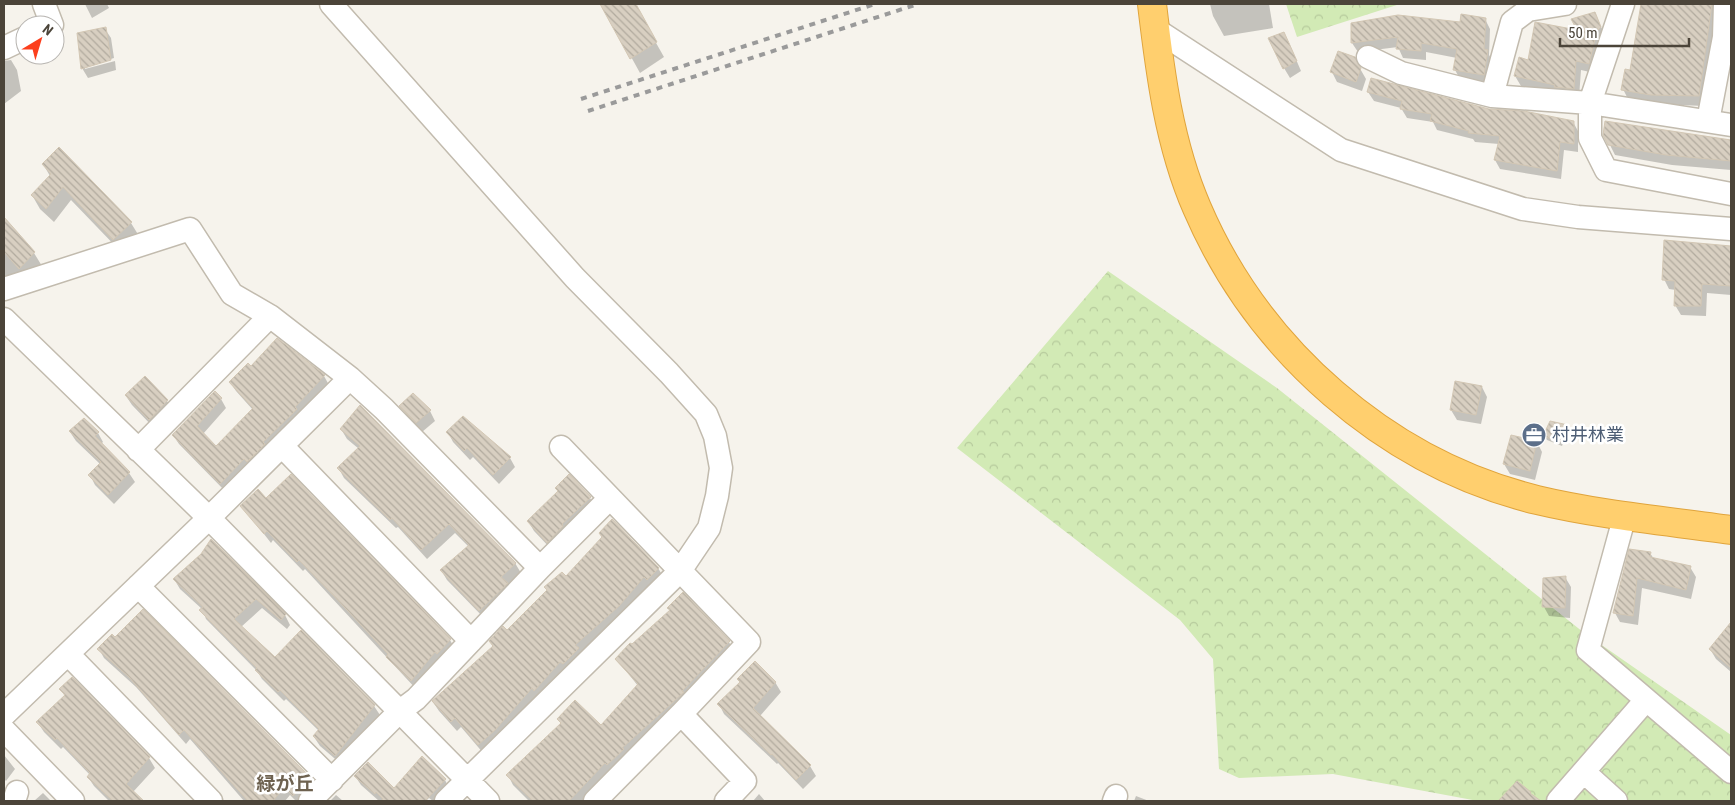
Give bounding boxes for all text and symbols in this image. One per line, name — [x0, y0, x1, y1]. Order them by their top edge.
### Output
north arrow — [15, 15, 65, 65]
scale bar — [1560, 15, 1689, 47]
text: N — [40, 21, 56, 39]
text: 50 m — [1568, 24, 1598, 42]
office icon: 村井林業 — [1521, 422, 1547, 448]
place label: 村井林業 — [1552, 424, 1624, 445]
district label: 緑が丘 — [256, 772, 314, 795]

